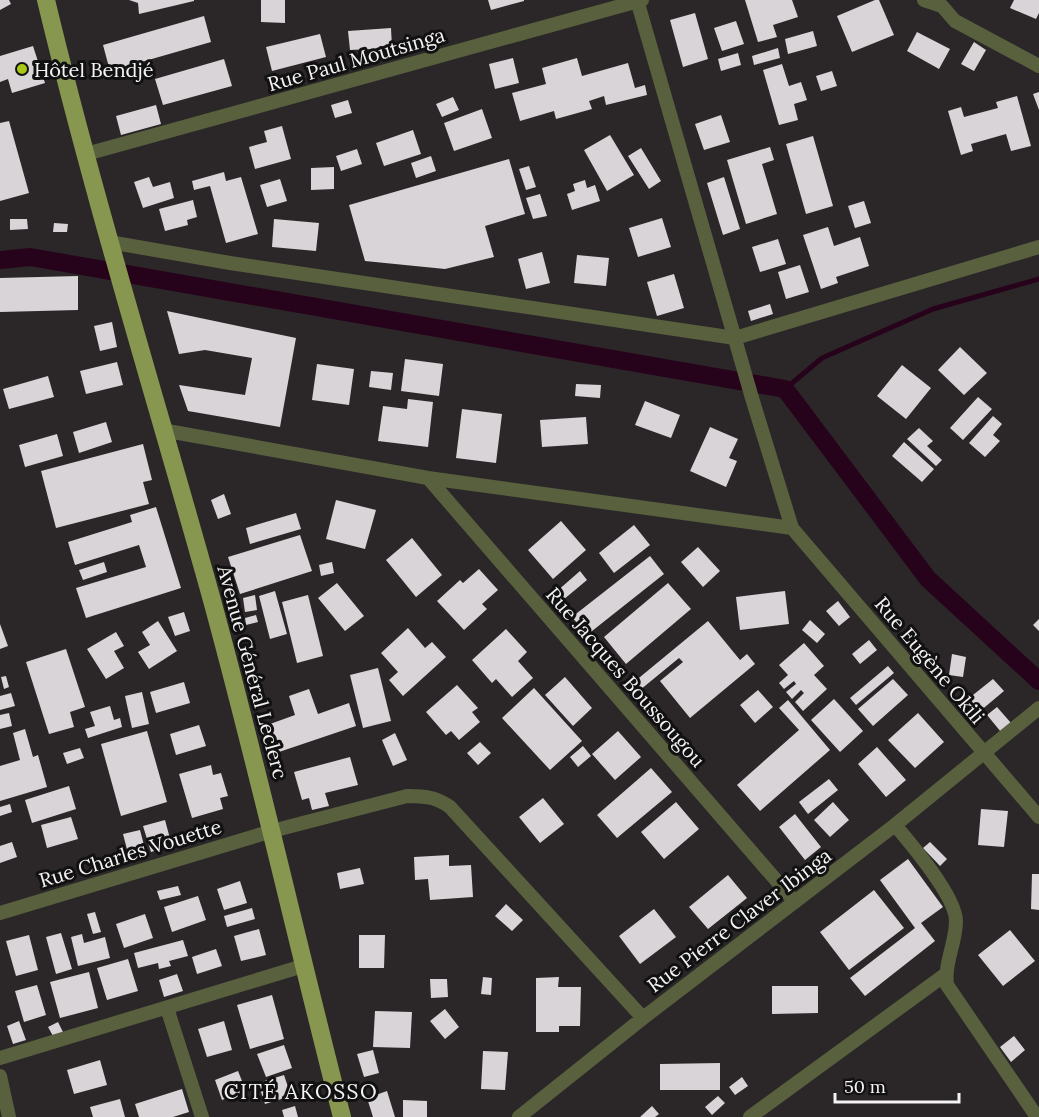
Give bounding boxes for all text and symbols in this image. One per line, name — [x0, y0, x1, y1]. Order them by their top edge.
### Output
street label: Rue Paul Moutsinga — [264, 22, 448, 96]
place label: Hôtel Bendjé — [34, 57, 154, 82]
marker: Hôtel Bendjé — [15, 62, 29, 76]
street label: Avenue Général Leclerc — [212, 561, 294, 782]
street label: Rue Jacques Boussougou — [541, 582, 711, 772]
street label: Rue Eugène Okili — [870, 591, 990, 729]
street label: Rue Charles Vouette — [36, 813, 224, 893]
street label: Rue Pierre Claver Ibinga — [642, 843, 836, 997]
scale bar — [835, 1066, 960, 1104]
text: 50 m — [844, 1075, 886, 1098]
district label: CITÉ AKOSSO — [224, 1078, 378, 1105]

